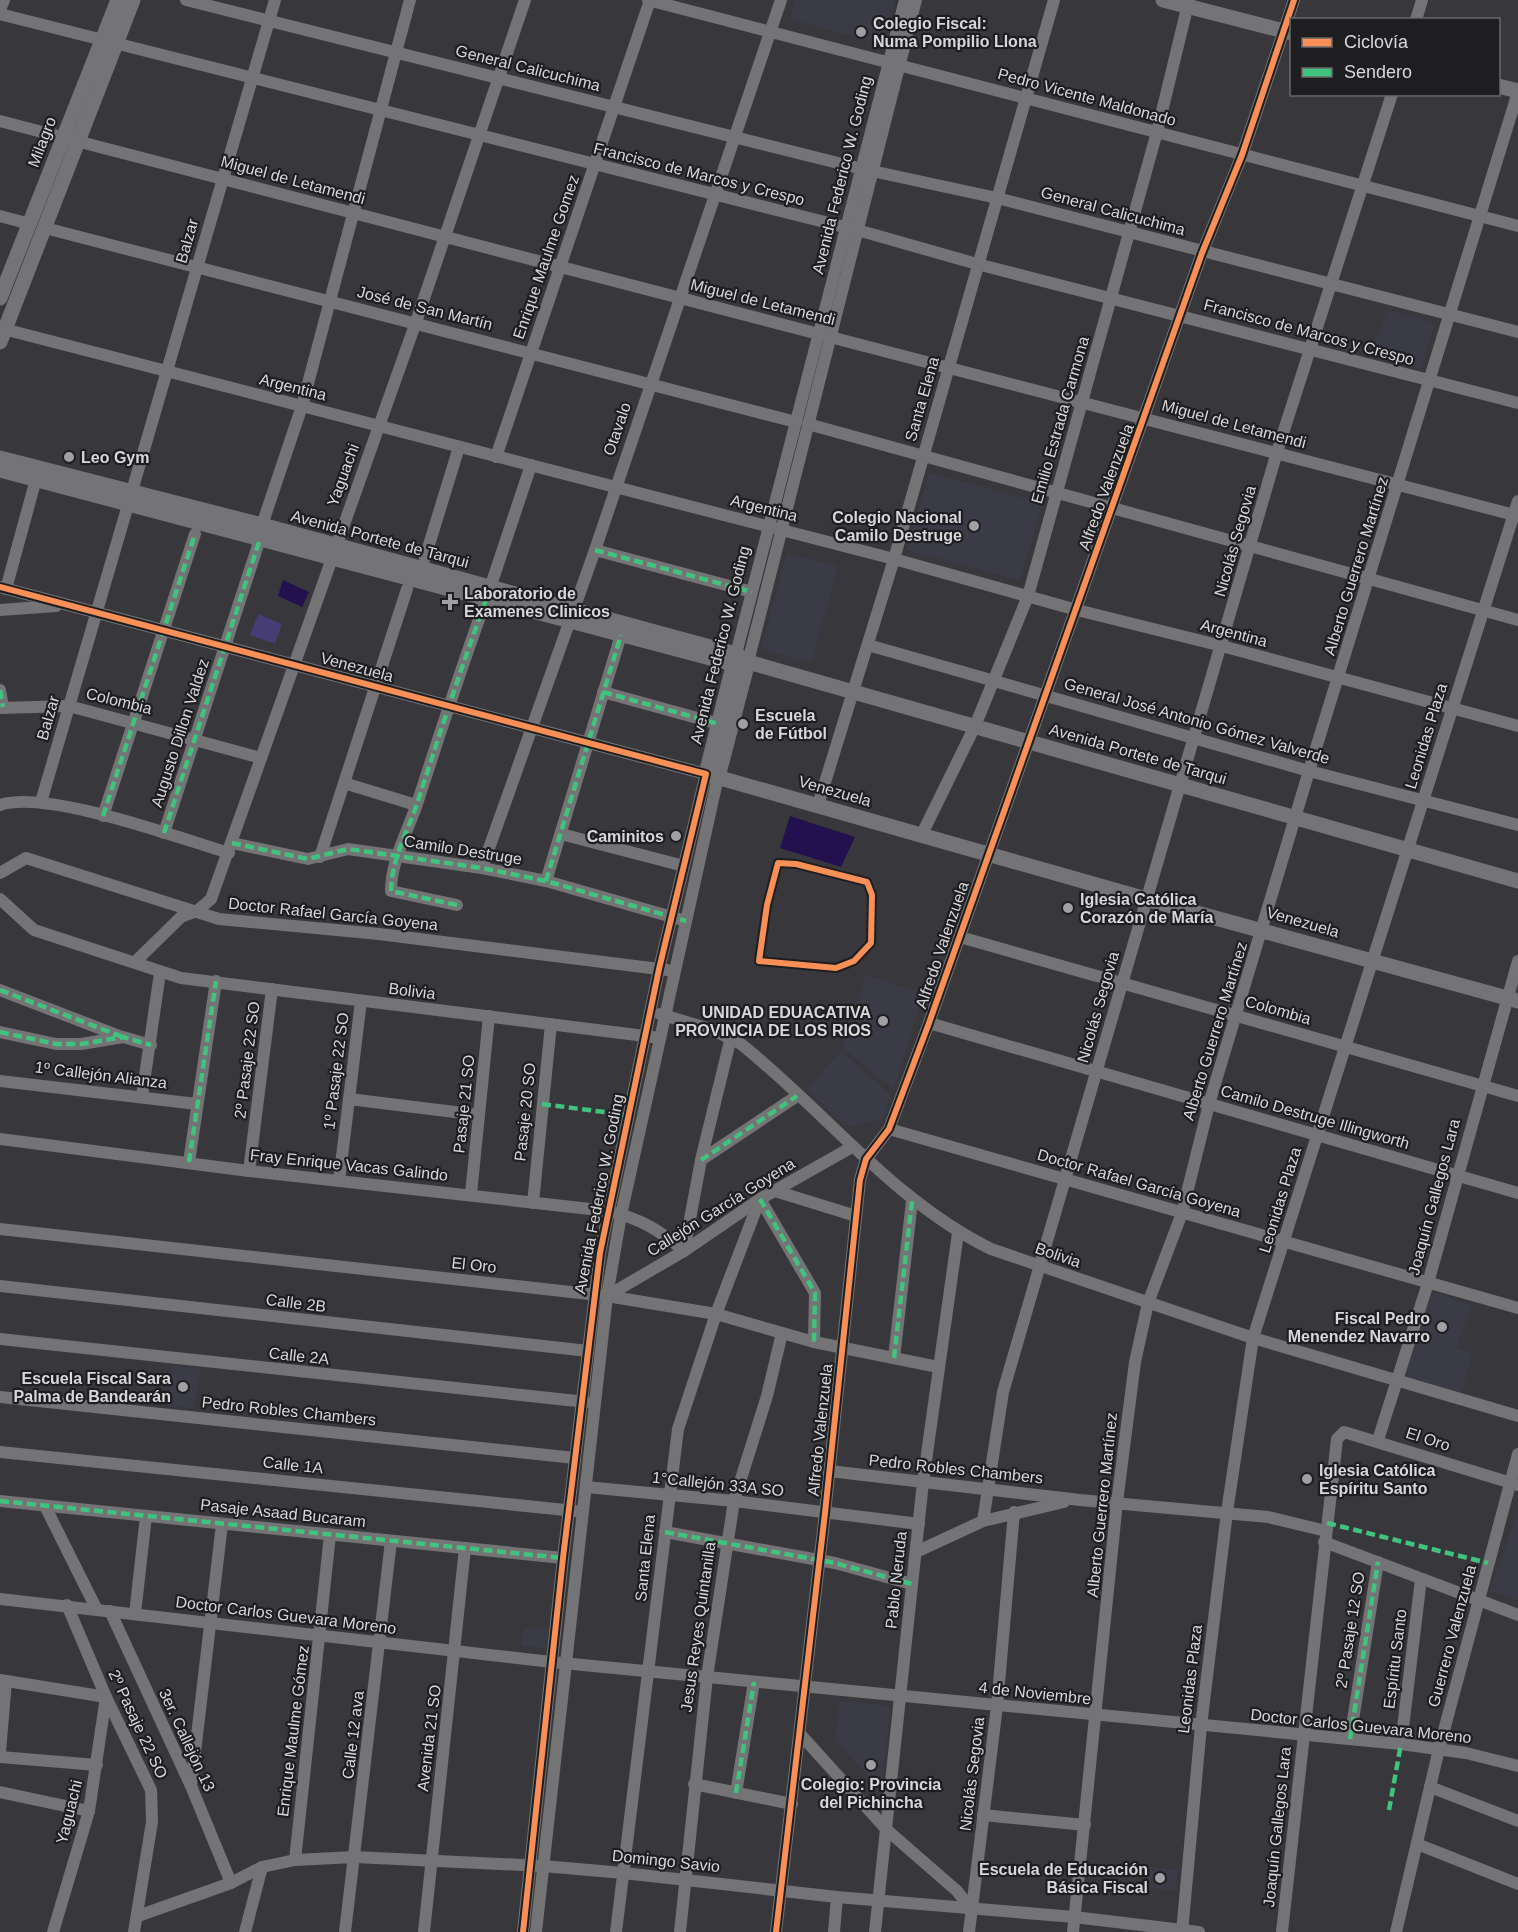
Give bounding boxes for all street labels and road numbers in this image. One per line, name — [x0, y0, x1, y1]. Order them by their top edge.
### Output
street label: General Calicuchima — [454, 42, 602, 94]
street label: Pedro Vicente Maldonado — [996, 65, 1178, 129]
street label: Avenida Federico W. Goding — [809, 74, 875, 276]
street label: Milagro — [25, 114, 59, 170]
street label: Francisco de Marcos y Crespo — [592, 140, 806, 209]
street label: Miguel de Letamendi — [219, 153, 367, 207]
street label: Enrique Maulme Gomez — [510, 173, 582, 341]
street label: General Calicuchima — [1039, 184, 1187, 238]
street label: Balzar — [173, 216, 202, 265]
street label: Miguel de Letamendi — [689, 276, 837, 328]
street label: José de San Martín — [356, 283, 494, 333]
street label: Francisco de Marcos y Crespo — [1202, 296, 1416, 368]
street label: Emilio Estrada Carmona — [1028, 334, 1092, 506]
street label: Santa Elena — [902, 355, 942, 443]
street label: Argentina — [258, 370, 328, 404]
street label: Miguel de Letamendi — [1160, 397, 1308, 451]
street label: Otavalo — [600, 400, 634, 458]
street label: Alfredo Valenzuela — [1075, 421, 1137, 552]
street label: Yaguachi — [324, 441, 362, 509]
street label: Alberto Guerrero Martínez — [1321, 475, 1391, 657]
street label: Nicolás Segovia — [1211, 483, 1259, 598]
street label: Argentina — [729, 491, 799, 525]
street label: Avenida Portete de Tarqui — [289, 507, 471, 571]
street label: Avenida Federico W. Goding — [687, 544, 753, 746]
street label: Argentina — [1199, 616, 1269, 650]
street label: Venezuela — [319, 649, 395, 685]
street label: Augusto Dillon Valdez — [148, 656, 212, 810]
street label: General José Antonio Gómez Valverde — [1062, 675, 1332, 767]
street label: Leonidas Plaza — [1402, 681, 1450, 791]
street label: Colombia — [84, 685, 154, 717]
street label: Balzar — [34, 693, 63, 742]
street label: Avenida Portete de Tarqui — [1047, 721, 1229, 787]
street label: Venezuela — [797, 773, 873, 809]
street label: Camilo Destruge — [403, 832, 523, 868]
street label: Alfredo Valenzuela — [912, 879, 972, 1011]
street label: Doctor Rafael García Goyena — [227, 895, 439, 933]
street label: Venezuela — [1265, 904, 1341, 940]
street label: Alberto Guerrero Martínez — [1180, 940, 1250, 1122]
street label: Nicolás Segovia — [1074, 949, 1122, 1064]
street label: Bolivia — [388, 980, 437, 1002]
street label: Colombia — [1243, 993, 1313, 1028]
street label: 2º Pasaje 22 SO — [231, 1000, 263, 1120]
street label: 1º Pasaje 22 SO — [320, 1011, 352, 1131]
street label: Pasaje 21 SO — [450, 1054, 478, 1154]
street label: 1º Callejón Alianza — [34, 1058, 168, 1092]
street label: Pasaje 20 SO — [511, 1062, 539, 1162]
street label: Camilo Destruge Illingworth — [1219, 1082, 1411, 1152]
street label: Avenida Federico W. Goding — [571, 1093, 627, 1295]
street label: Joaquín Gallegos Lara — [1405, 1117, 1463, 1277]
street label: Leonidas Plaza — [1256, 1145, 1304, 1255]
street label: Fray Enrique Vacas Galindo — [249, 1146, 449, 1184]
street label: Doctor Rafael García Goyena — [1035, 1146, 1243, 1220]
street label: Callejón García Goyena — [644, 1154, 798, 1259]
street label: Bolivia — [1033, 1239, 1083, 1271]
street label: El Oro — [451, 1254, 498, 1276]
street label: Calle 2B — [265, 1291, 327, 1315]
street label: Calle 2A — [268, 1344, 330, 1368]
street label: Alfredo Valenzuela — [805, 1363, 835, 1497]
street label: Pedro Robles Chambers — [201, 1393, 377, 1429]
street label: Alberto Guerrero Martínez — [1084, 1412, 1120, 1598]
street label: El Oro — [1404, 1424, 1452, 1454]
street label: Pedro Robles Chambers — [868, 1451, 1044, 1487]
street label: Calle 1A — [262, 1453, 324, 1477]
street label: 1°Callejón 33A SO — [651, 1469, 785, 1499]
street label: Pasaje Asaad Bucaram — [199, 1496, 367, 1530]
street label: Santa Elena — [632, 1514, 658, 1602]
street label: Pablo Neruda — [882, 1530, 910, 1630]
street label: Jesus Reyes Quintanilla — [678, 1541, 718, 1713]
street label: Guerrero Valenzuela — [1425, 1563, 1479, 1709]
street label: 2º Pasaje 12 SO — [1332, 1570, 1368, 1690]
street label: Doctor Carlos Guevara Moreno — [175, 1593, 397, 1637]
street label: Espíritu Santo — [1380, 1608, 1410, 1710]
street label: Leonidas Plaza — [1175, 1624, 1205, 1734]
street label: Enrique Maulme Gómez — [274, 1644, 312, 1818]
street label: 2º Pasaje 22 SO — [105, 1667, 171, 1781]
street label: 4 de Noviembre — [978, 1679, 1092, 1707]
street label: Avenida 21 SO — [414, 1684, 444, 1792]
street label: 3er. Callejón 13 — [156, 1686, 218, 1794]
street label: Calle 12 ava — [339, 1690, 367, 1780]
street label: Doctor Carlos Guevara Moreno — [1250, 1706, 1473, 1746]
street label: Nicolás Segovia — [957, 1716, 987, 1832]
street label: Joaquín Gallegos Lara — [1260, 1746, 1294, 1908]
street label: Yaguachi — [53, 1778, 85, 1846]
street label: Domingo Savio — [611, 1847, 721, 1875]

